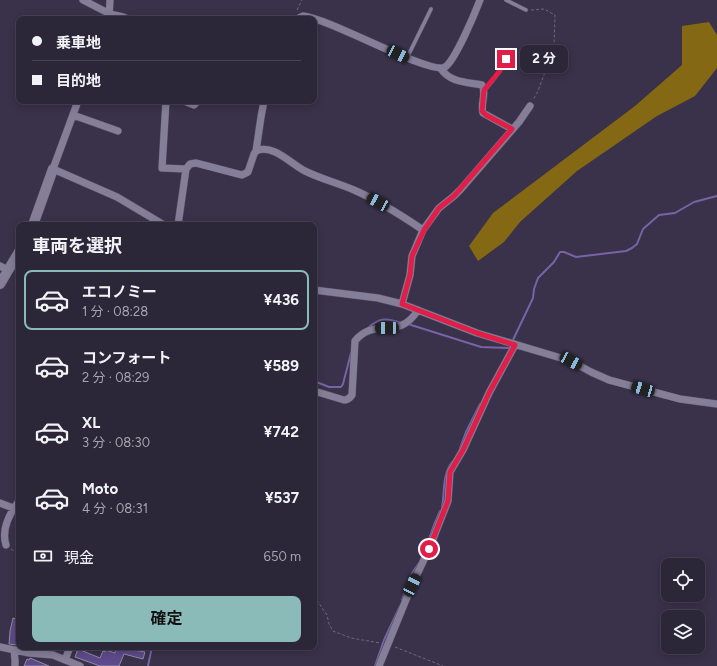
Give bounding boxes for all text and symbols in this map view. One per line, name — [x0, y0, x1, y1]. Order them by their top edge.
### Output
text: 乗車地 — [56, 34, 101, 52]
car — [385, 43, 411, 65]
callout: 2 分 — [520, 45, 568, 73]
route end — [497, 50, 515, 68]
text: 2 分 — [532, 51, 556, 66]
text: 目的地 — [56, 72, 101, 90]
car — [365, 191, 391, 213]
text: 車両を選択 — [32, 235, 122, 257]
icon: car — [34, 282, 70, 318]
text: エコノミー — [82, 283, 157, 301]
text: ¥436 — [264, 291, 299, 309]
text: 1 分 · 08:28 — [82, 304, 148, 319]
car — [375, 322, 399, 334]
icon: car — [34, 348, 70, 384]
text: コンフォート — [82, 349, 172, 367]
car — [558, 350, 584, 372]
text: ¥589 — [263, 357, 299, 375]
text: 2 分 · 08:29 — [82, 370, 149, 385]
car — [630, 380, 656, 398]
icon: car — [34, 414, 70, 450]
text: XL — [82, 414, 100, 432]
text: ¥742 — [264, 423, 299, 441]
text: 3 分 · 08:30 — [82, 435, 150, 450]
icon: car — [34, 480, 70, 516]
text: Moto — [82, 480, 118, 498]
text: ¥537 — [265, 489, 299, 507]
text: 4 分 · 08:31 — [82, 501, 148, 516]
route start — [420, 540, 438, 558]
icon: cash — [32, 545, 54, 567]
text: 現金 — [64, 549, 94, 567]
text: 650 m — [264, 549, 301, 564]
map controls — [661, 558, 705, 654]
button: locate — [661, 558, 705, 602]
car — [401, 572, 423, 598]
button: 確定 — [32, 596, 301, 642]
button: layers — [661, 610, 705, 654]

